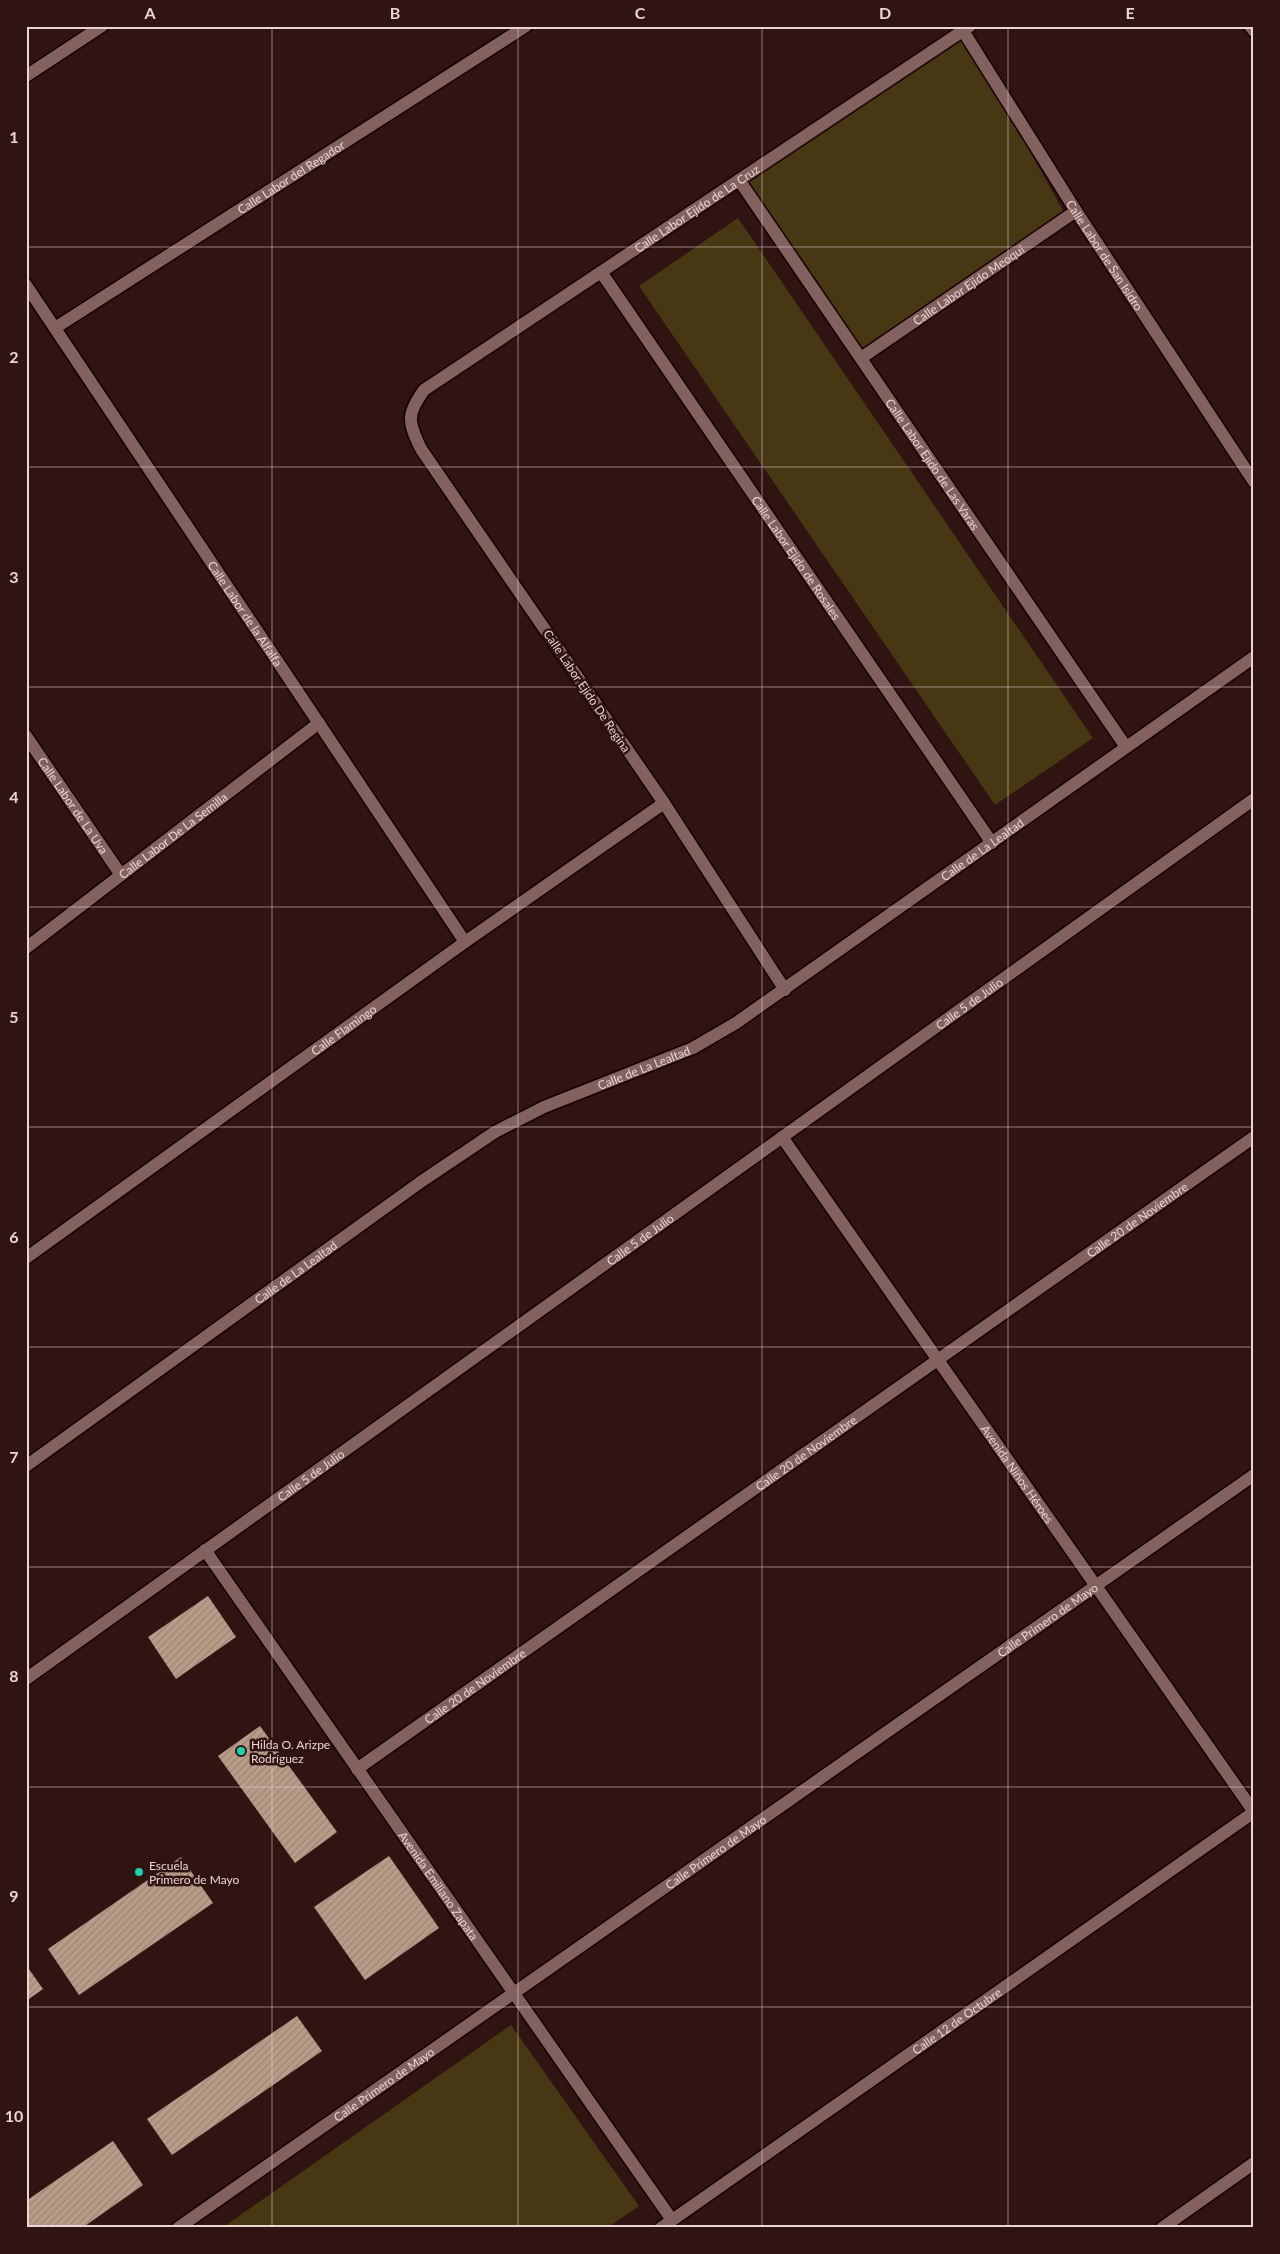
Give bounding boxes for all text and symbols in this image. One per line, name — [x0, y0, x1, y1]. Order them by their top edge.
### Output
text: A — [143, 3, 156, 22]
text: B — [390, 3, 400, 22]
text: C — [635, 3, 646, 22]
text: D — [879, 3, 891, 22]
text: E — [1125, 3, 1135, 22]
text: 1 — [9, 127, 19, 146]
street label: Calle Labor del Regador — [234, 137, 348, 217]
street label: Calle Labor Ejido de La Cruz — [631, 161, 763, 255]
street label: Calle Labor de San Isidro — [1063, 197, 1147, 313]
street label: Calle Labor Ejido Meoqui — [910, 241, 1027, 328]
text: 2 — [9, 347, 19, 366]
street label: Calle Labor Ejido de Las Varas — [883, 395, 983, 533]
street label: Calle Labor Ejido de Rosales — [749, 493, 844, 622]
street label: Calle Labor de la Alfalfa — [205, 558, 286, 669]
text: 3 — [9, 567, 19, 586]
street label: Calle Labor Ejido De Regina — [540, 627, 634, 755]
street label: Calle Labor de La Uva — [35, 754, 112, 857]
text: 4 — [9, 787, 19, 806]
street label: Calle Labor De La Semilla — [115, 789, 230, 882]
street label: Calle de La Lealtad — [937, 815, 1026, 884]
street label: Calle 5 de Julio — [932, 974, 1006, 1032]
street label: Calle Flamingo — [308, 1001, 379, 1058]
text: 5 — [9, 1007, 19, 1026]
street label: Calle de La Lealtad — [595, 1042, 692, 1093]
street label: Calle 20 de Noviembre — [1083, 1179, 1190, 1260]
street label: Calle 5 de Julio — [603, 1210, 676, 1268]
text: 6 — [9, 1227, 19, 1246]
street label: Calle de La Lealtad — [251, 1237, 340, 1307]
street label: Calle 20 de Noviembre — [752, 1412, 859, 1494]
street label: Avenida Niños Héroes — [978, 1422, 1057, 1526]
street label: Calle 5 de Julio — [274, 1446, 347, 1504]
text: 7 — [9, 1447, 19, 1466]
street label: Calle Primero de Mayo — [994, 1579, 1101, 1660]
street label: Calle 20 de Noviembre — [421, 1645, 528, 1727]
text: 8 — [9, 1666, 19, 1685]
place label: Hilda O. Arizpe Rodríguez — [251, 1737, 330, 1766]
marker: Hilda O. Arizpe Rodríguez — [235, 1745, 247, 1757]
street label: Calle Primero de Mayo — [662, 1811, 769, 1892]
street label: Avenida Emiliano Zapata — [396, 1828, 482, 1943]
place label: Escuela Primero de Mayo — [149, 1858, 239, 1887]
marker: Escuela Primero de Mayo — [133, 1866, 145, 1878]
text: 9 — [9, 1886, 19, 1905]
street label: Calle 12 de Octubre — [909, 1984, 1004, 2057]
street label: Calle Primero de Mayo — [330, 2044, 437, 2124]
text: 10 — [5, 2106, 23, 2125]

